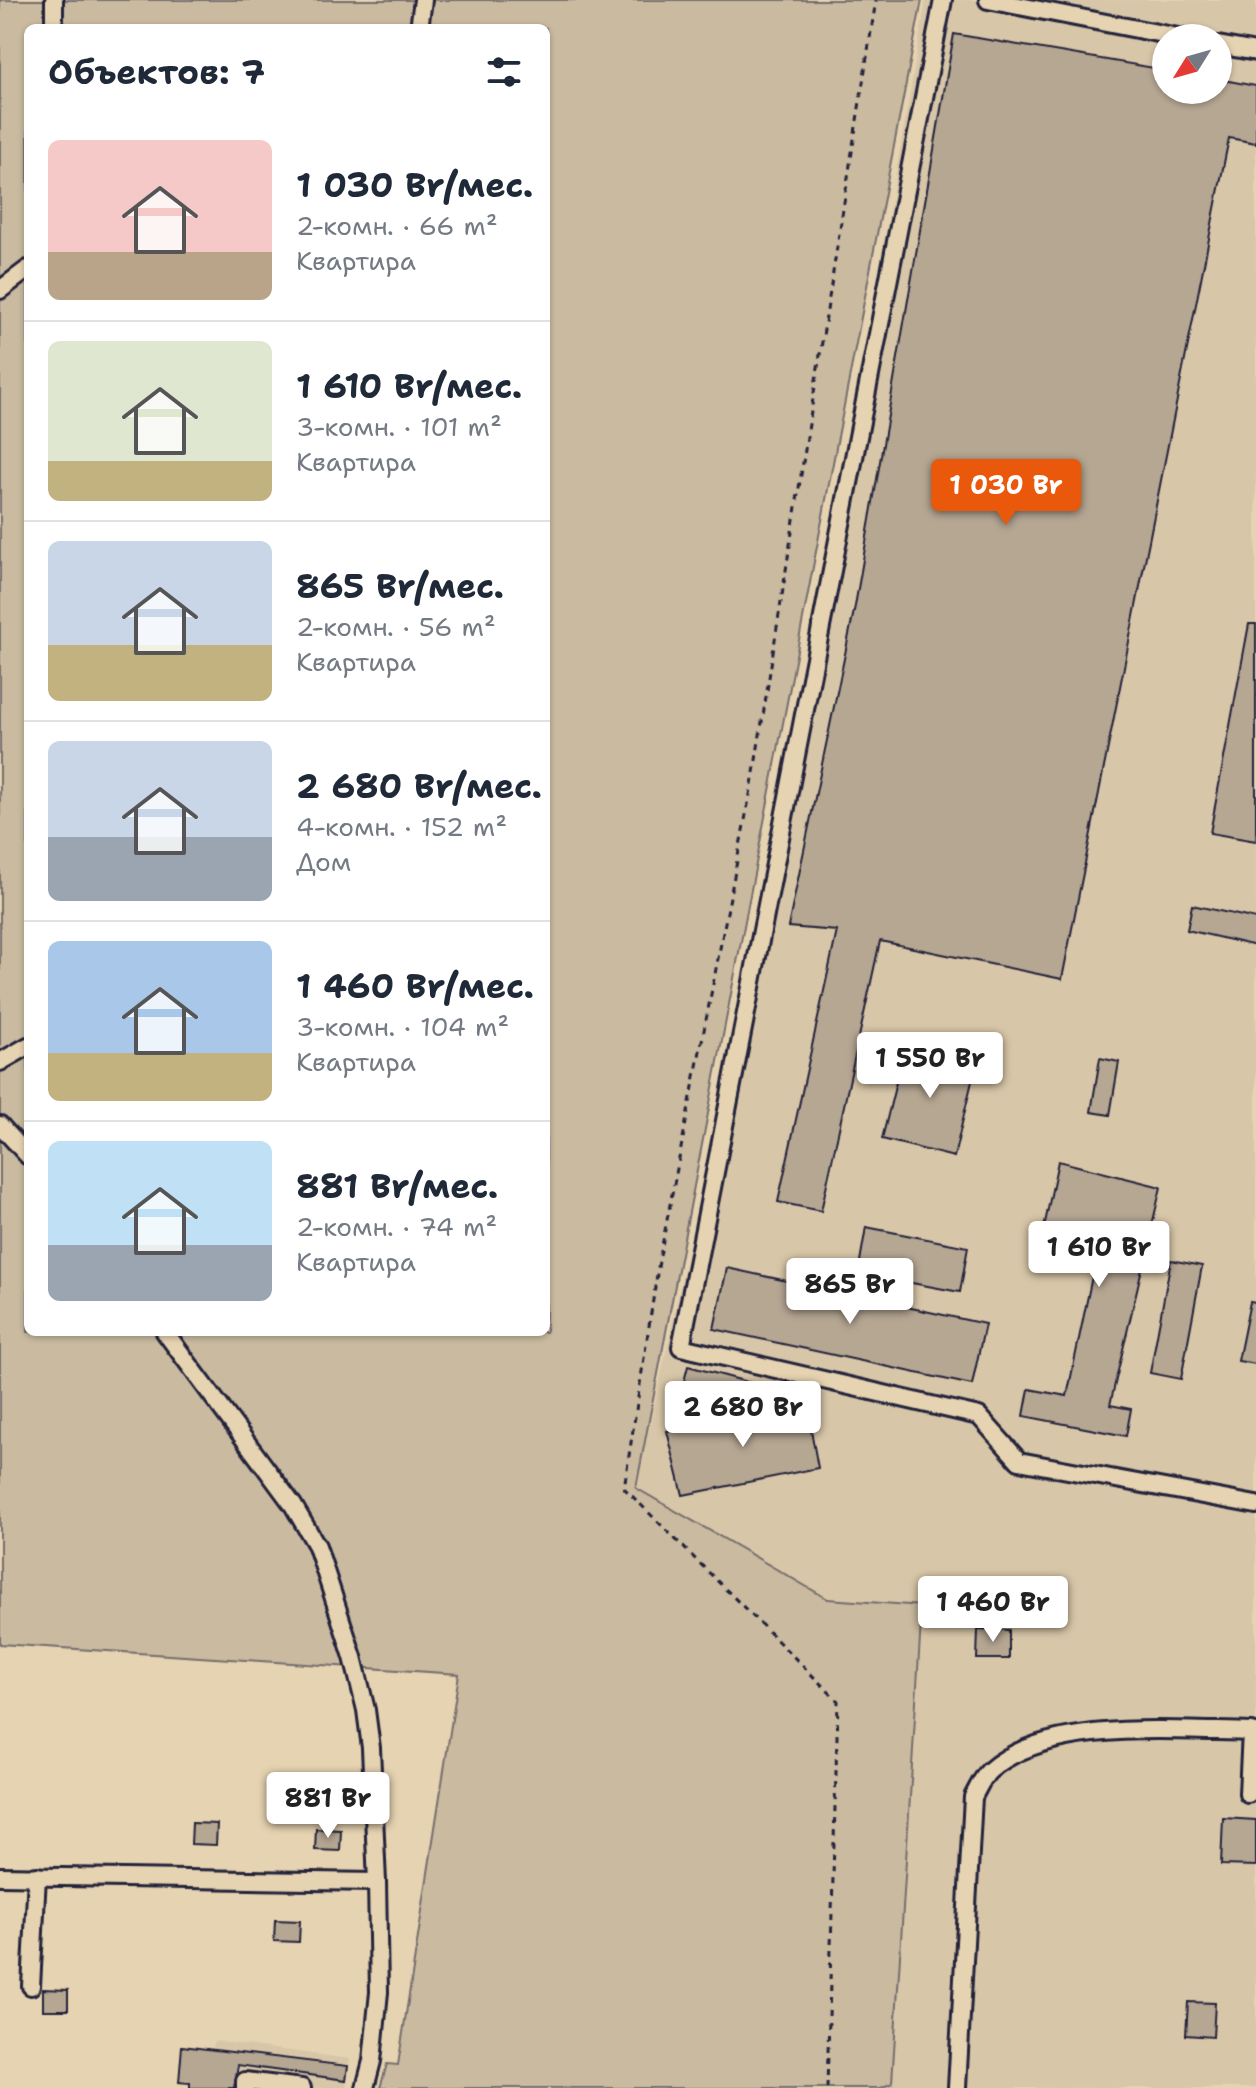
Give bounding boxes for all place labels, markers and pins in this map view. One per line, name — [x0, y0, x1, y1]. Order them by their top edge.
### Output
pin: 1 030 Br — [923, 459, 1089, 527]
pin: 1 550 Br — [847, 1032, 1013, 1100]
pin: 1 610 Br — [1016, 1221, 1182, 1289]
pin: 865 Br — [785, 1258, 915, 1326]
pin: 2 680 Br — [660, 1381, 826, 1449]
pin: 1 460 Br — [910, 1576, 1076, 1644]
pin: 881 Br — [263, 1772, 393, 1840]

